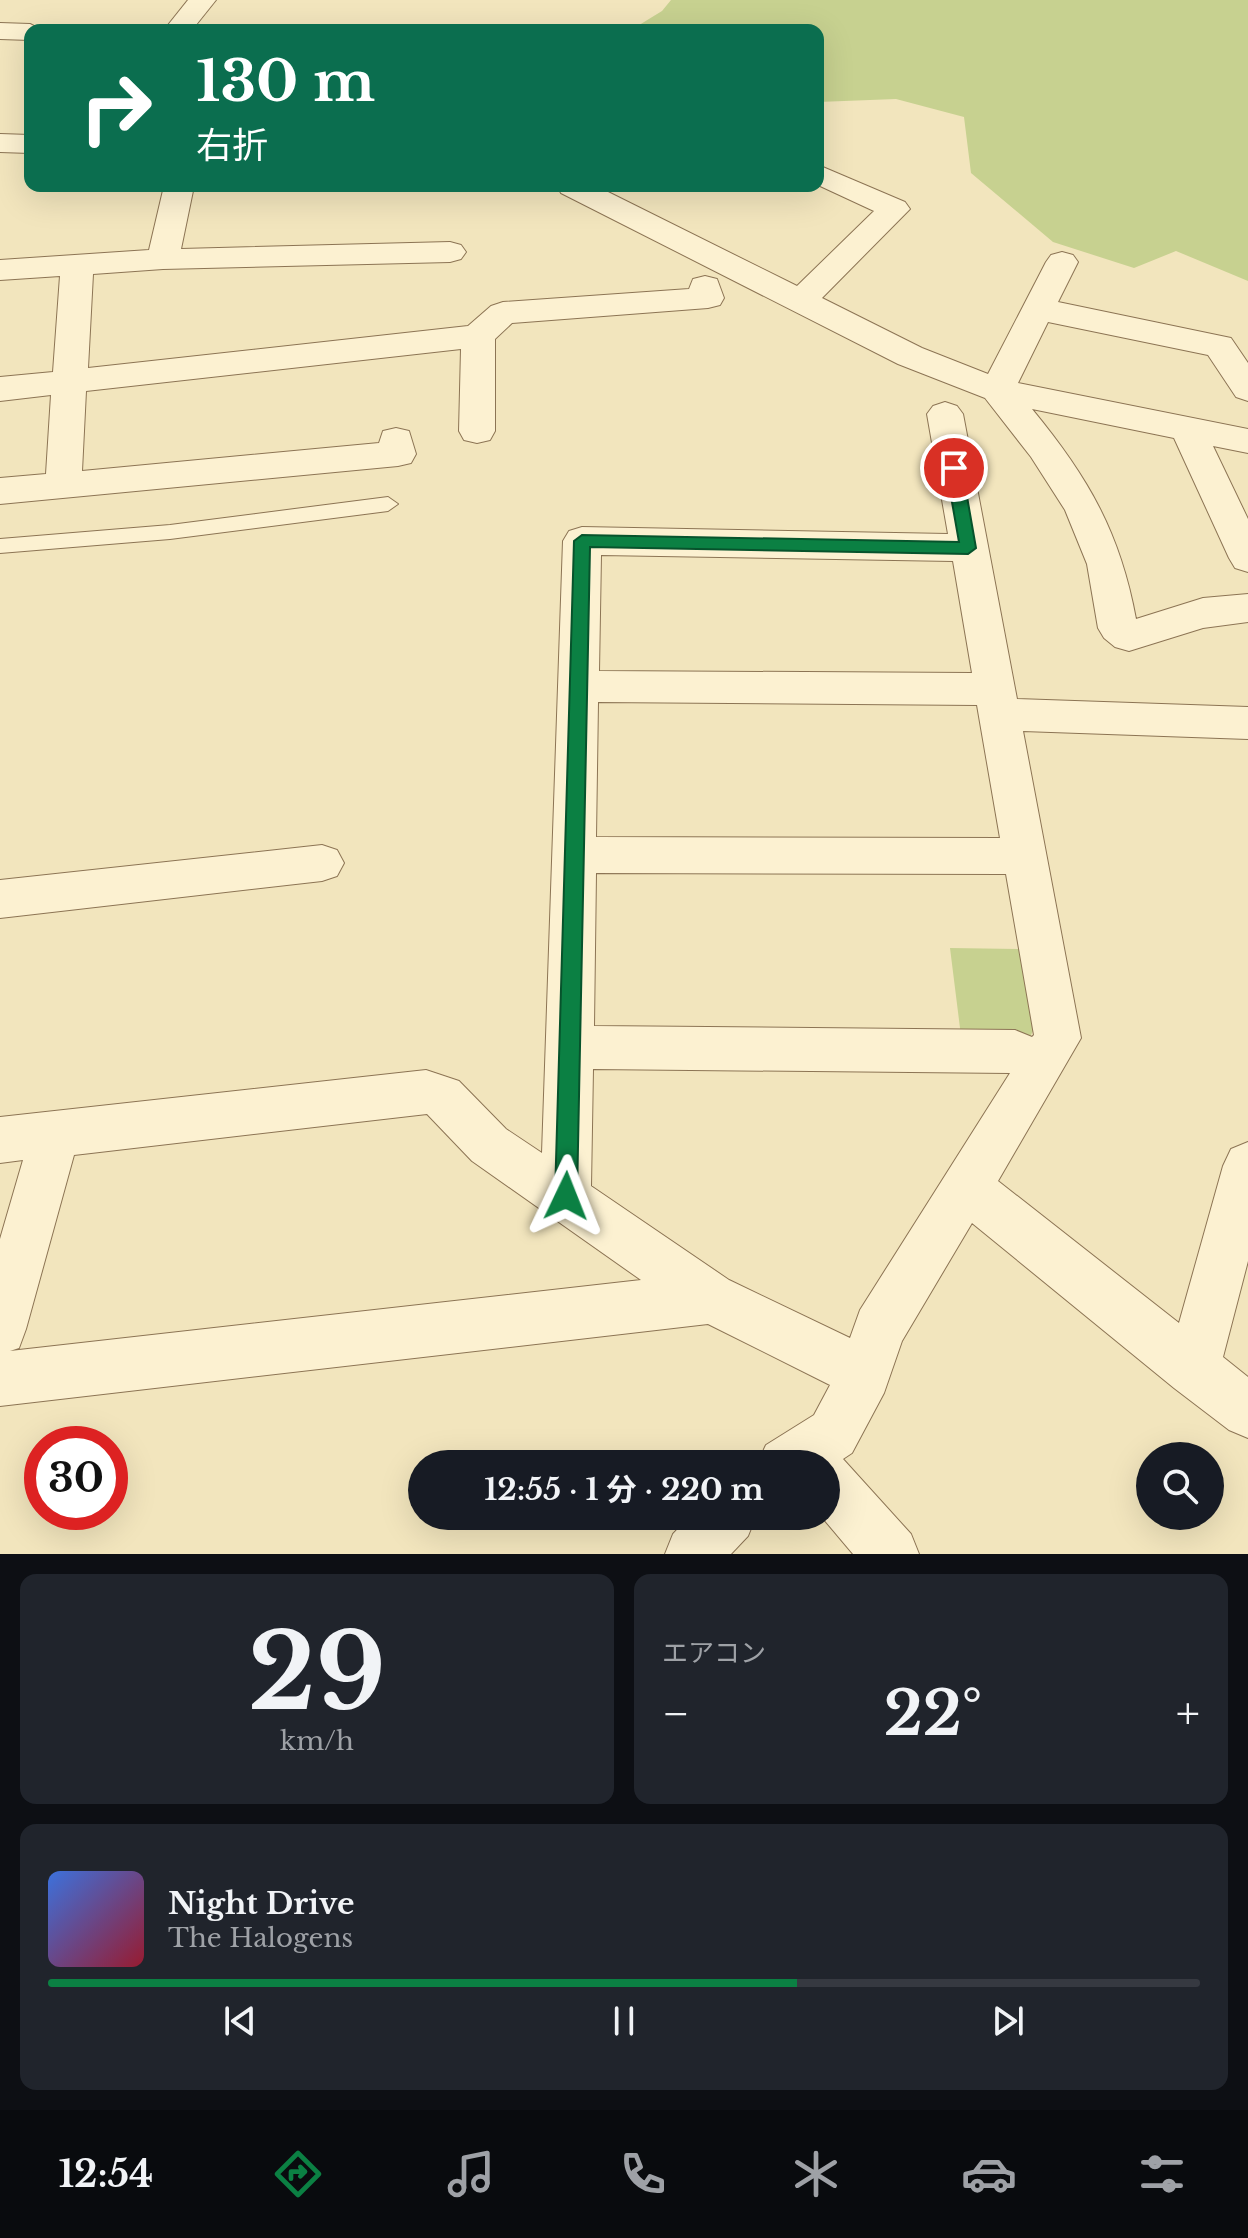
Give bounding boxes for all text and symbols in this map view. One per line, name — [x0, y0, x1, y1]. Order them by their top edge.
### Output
text: 130 m — [196, 47, 375, 116]
icon: right — [64, 56, 168, 160]
text: 右折 — [196, 123, 268, 168]
pin — [920, 434, 988, 502]
icon: arrive — [932, 446, 976, 490]
position arrow — [524, 1154, 608, 1238]
speed limit sign: 30 — [24, 1426, 128, 1530]
map controls — [1136, 1442, 1224, 1530]
button: search — [1136, 1442, 1224, 1530]
text: 12:55 · 1 分 · 220 m — [484, 1471, 764, 1508]
text: 29 — [248, 1608, 386, 1737]
text: エアコン — [662, 1637, 766, 1669]
text: 22° — [884, 1677, 982, 1751]
text: − — [662, 1686, 690, 1741]
text: + — [1176, 1686, 1200, 1741]
text: km/h — [280, 1725, 354, 1757]
text: Night Drive — [168, 1885, 354, 1922]
text: The Halogens — [168, 1922, 353, 1954]
icon: previous — [218, 1999, 262, 2043]
icon: pause — [602, 1999, 646, 2043]
icon: next — [986, 1999, 1030, 2043]
icon: directions — [270, 2146, 326, 2202]
icon: music — [443, 2146, 499, 2202]
icon: phone — [615, 2146, 671, 2202]
icon: climate — [788, 2146, 844, 2202]
icon: car — [961, 2146, 1017, 2202]
icon: filters — [1134, 2146, 1190, 2202]
text: 12:54 — [58, 2152, 153, 2197]

